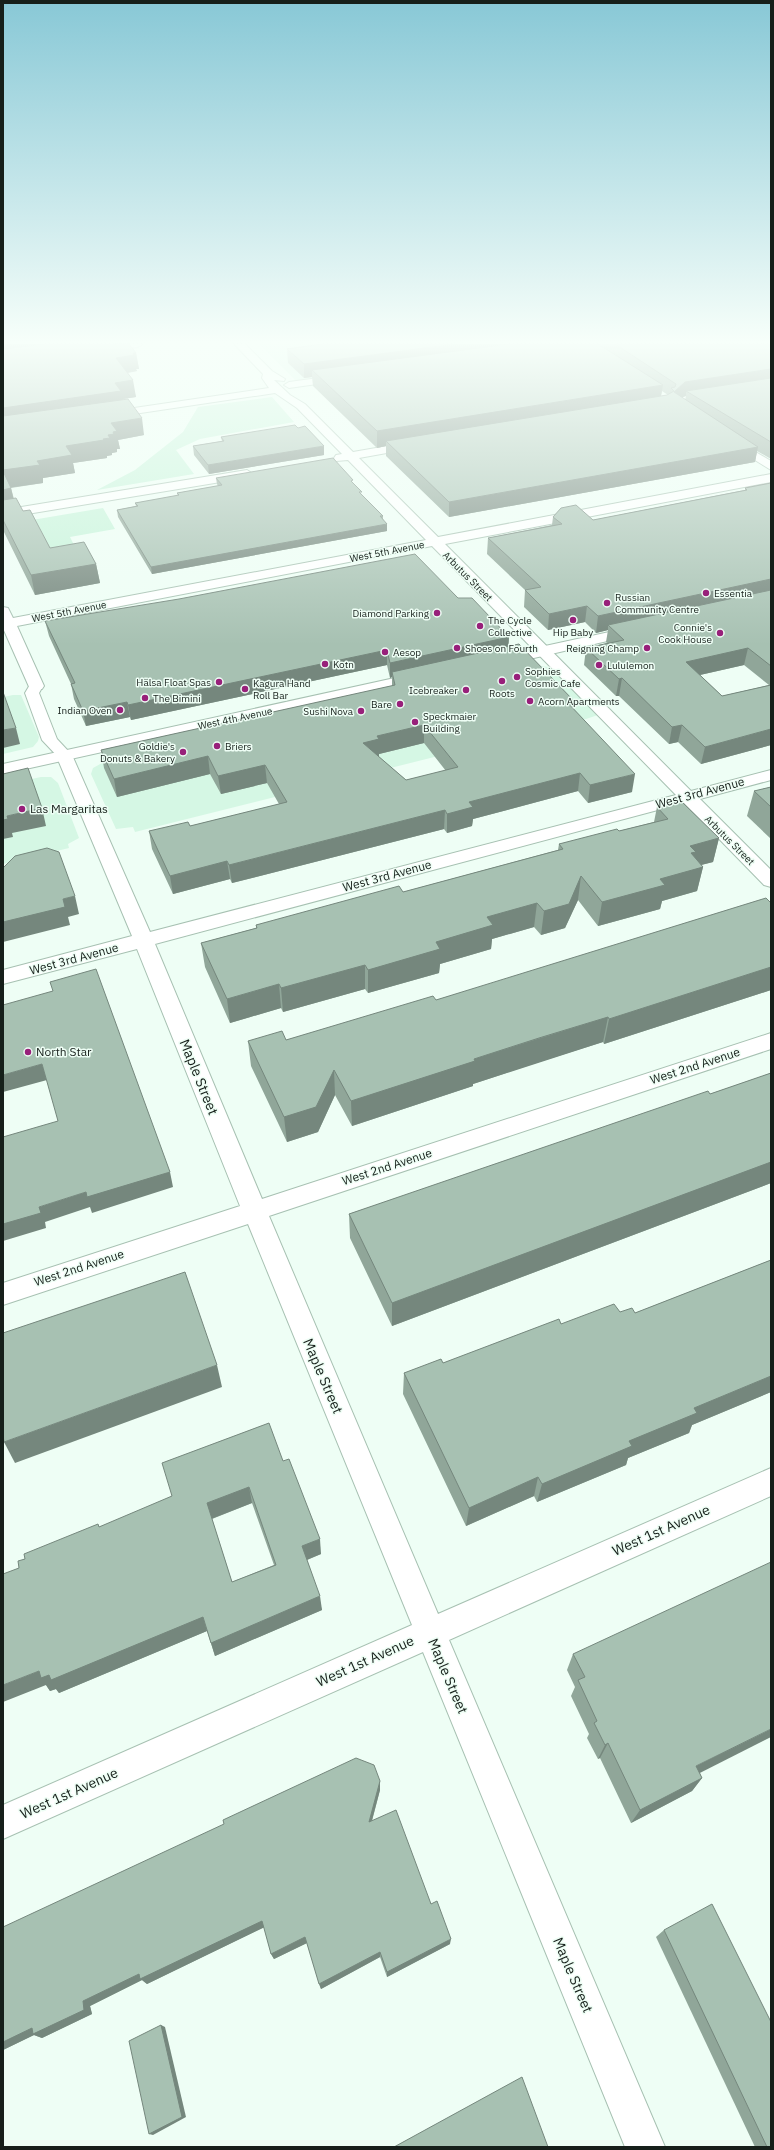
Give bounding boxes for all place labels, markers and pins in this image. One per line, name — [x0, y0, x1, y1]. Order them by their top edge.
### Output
place label: Essentia — [714, 587, 753, 600]
marker: Essentia — [701, 588, 711, 598]
place label: Russian Community Centre — [615, 591, 699, 616]
marker: Russian Community Centre — [602, 598, 612, 608]
place label: Diamond Parking — [353, 607, 430, 620]
marker: Diamond Parking — [432, 608, 442, 618]
place label: The Cycle Collective — [488, 614, 533, 639]
marker: Hip Baby — [568, 615, 578, 625]
marker: The Cycle Collective — [475, 621, 485, 631]
place label: Connie's Cook House — [658, 621, 713, 646]
place label: Hip Baby — [553, 626, 593, 639]
marker: Connie's Cook House — [715, 628, 725, 638]
place label: Shoes on Fourth — [465, 642, 538, 655]
place label: Reigning Champ — [566, 642, 639, 655]
marker: Shoes on Fourth — [452, 643, 462, 653]
marker: Reigning Champ — [642, 643, 652, 653]
place label: Aesop — [393, 646, 421, 659]
marker: Aesop — [380, 647, 390, 657]
place label: Kotn — [333, 658, 354, 671]
marker: Kotn — [320, 659, 330, 669]
place label: Lululemon — [607, 659, 654, 672]
marker: Lululemon — [594, 660, 604, 670]
place label: Sophies Cosmic Cafe — [525, 665, 581, 690]
marker: Sophies Cosmic Cafe — [512, 672, 522, 682]
place label: Hälsa Float Spas — [136, 676, 211, 689]
marker: Roots — [497, 676, 507, 686]
marker: Hälsa Float Spas — [214, 677, 224, 687]
place label: Kagura Hand Roll Bar — [253, 677, 311, 702]
marker: Kagura Hand Roll Bar — [240, 684, 250, 694]
place label: Icebreaker — [409, 684, 458, 697]
marker: Icebreaker — [461, 685, 471, 695]
place label: Roots — [489, 687, 515, 700]
place label: The Bimini — [153, 692, 201, 705]
marker: The Bimini — [140, 693, 150, 703]
place label: Acorn Apartments — [538, 695, 620, 708]
marker: Acorn Apartments — [525, 696, 535, 706]
place label: Bare — [371, 698, 393, 711]
marker: Bare — [395, 699, 405, 709]
place label: Indian Oven — [58, 704, 112, 717]
marker: Indian Oven — [115, 705, 125, 715]
place label: Sushi Nova — [303, 705, 354, 718]
marker: Sushi Nova — [356, 706, 366, 716]
place label: Speckmaier Building — [423, 710, 476, 735]
marker: Speckmaier Building — [410, 717, 420, 727]
place label: Goldie's Donuts & Bakery — [100, 740, 175, 765]
place label: Briers — [225, 740, 252, 753]
marker: Briers — [212, 741, 222, 751]
marker: Goldie's Donuts & Bakery — [178, 747, 188, 757]
place label: Las Margaritas — [30, 801, 108, 816]
marker: Las Margaritas — [17, 804, 27, 814]
place label: North Star — [36, 1044, 92, 1059]
marker: North Star — [23, 1047, 33, 1057]

